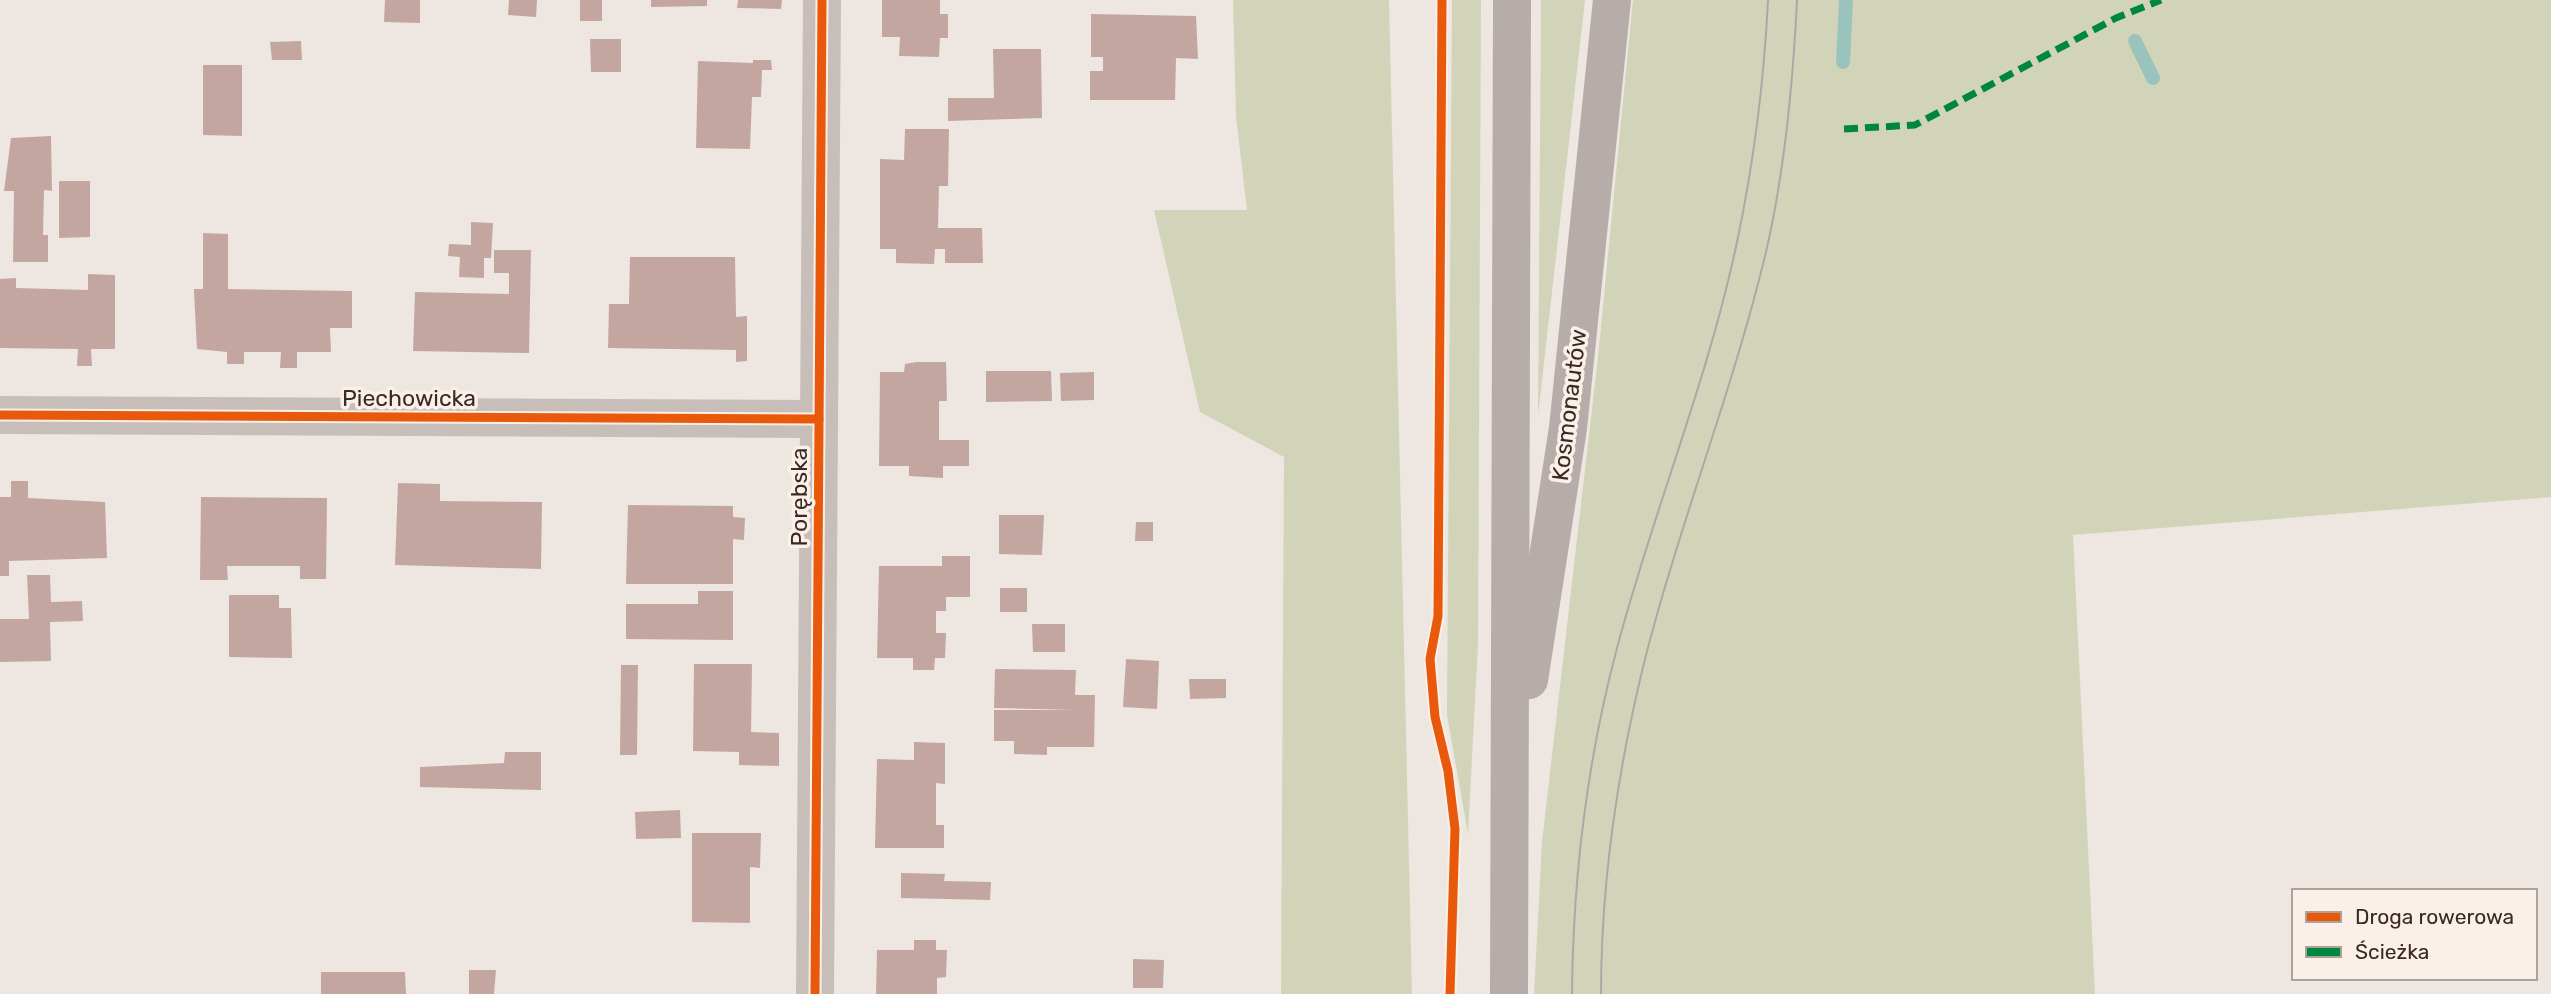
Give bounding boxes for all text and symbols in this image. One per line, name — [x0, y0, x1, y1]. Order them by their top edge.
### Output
street label: Kosmonautów — [1546, 328, 1592, 482]
street label: Piechowicka — [342, 384, 476, 412]
street label: Porębska — [785, 448, 813, 546]
legend — [2292, 889, 2537, 980]
text: Droga rowerowa — [2355, 904, 2514, 929]
text: Ścieżka — [2355, 939, 2429, 964]

